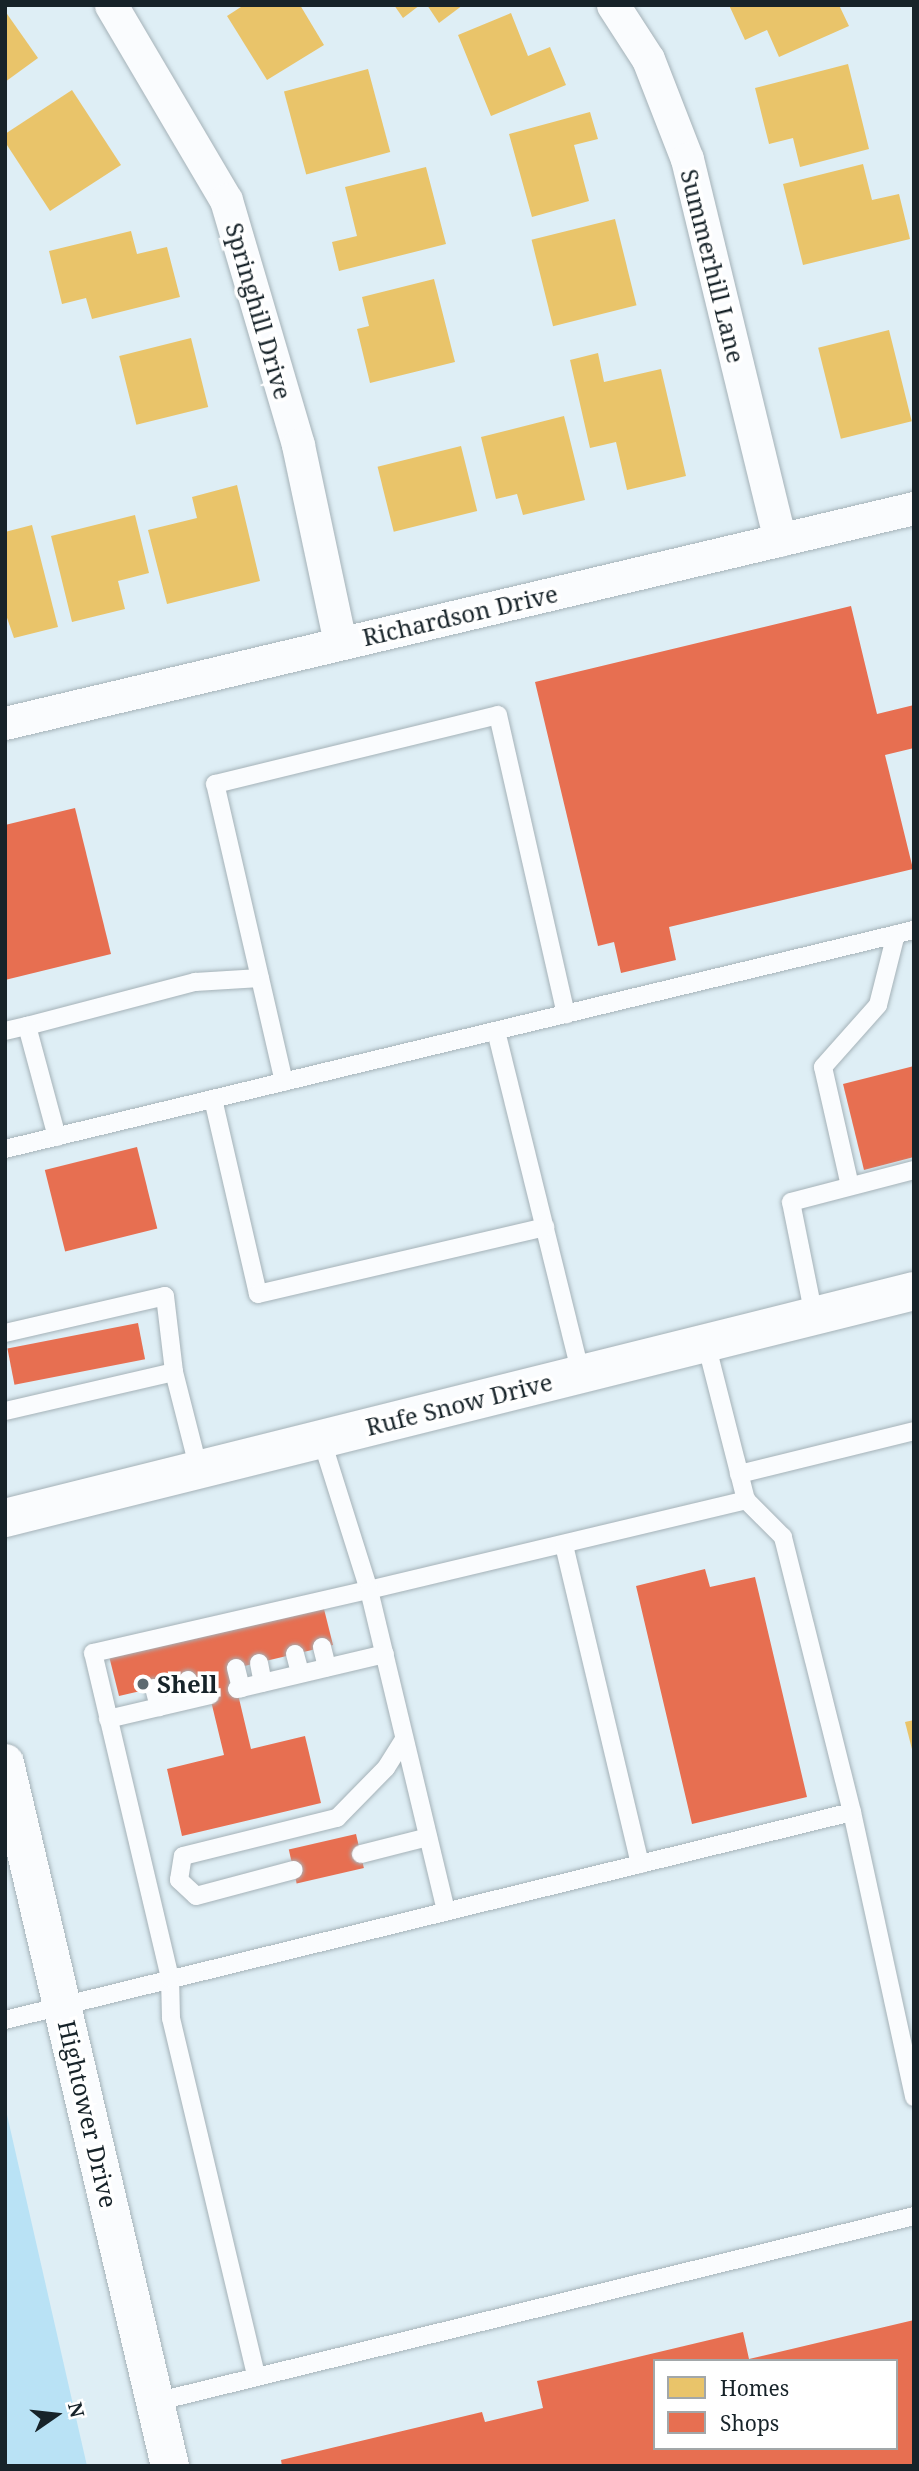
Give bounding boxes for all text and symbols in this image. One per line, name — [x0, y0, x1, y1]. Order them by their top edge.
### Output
street label: Summerhill Lane — [675, 166, 751, 366]
street label: Springhill Drive — [220, 219, 298, 403]
street label: Richardson Drive — [360, 579, 560, 651]
street label: Rufe Snow Drive — [363, 1367, 555, 1441]
place label: Shell — [157, 1670, 218, 1698]
marker: Shell — [135, 1676, 151, 1692]
street label: Hightower Drive — [52, 2018, 124, 2210]
legend — [653, 2359, 898, 2450]
text: Homes — [720, 2374, 789, 2402]
north arrow — [21, 2380, 91, 2450]
text: N — [62, 2399, 91, 2420]
text: Shops — [720, 2409, 779, 2437]

